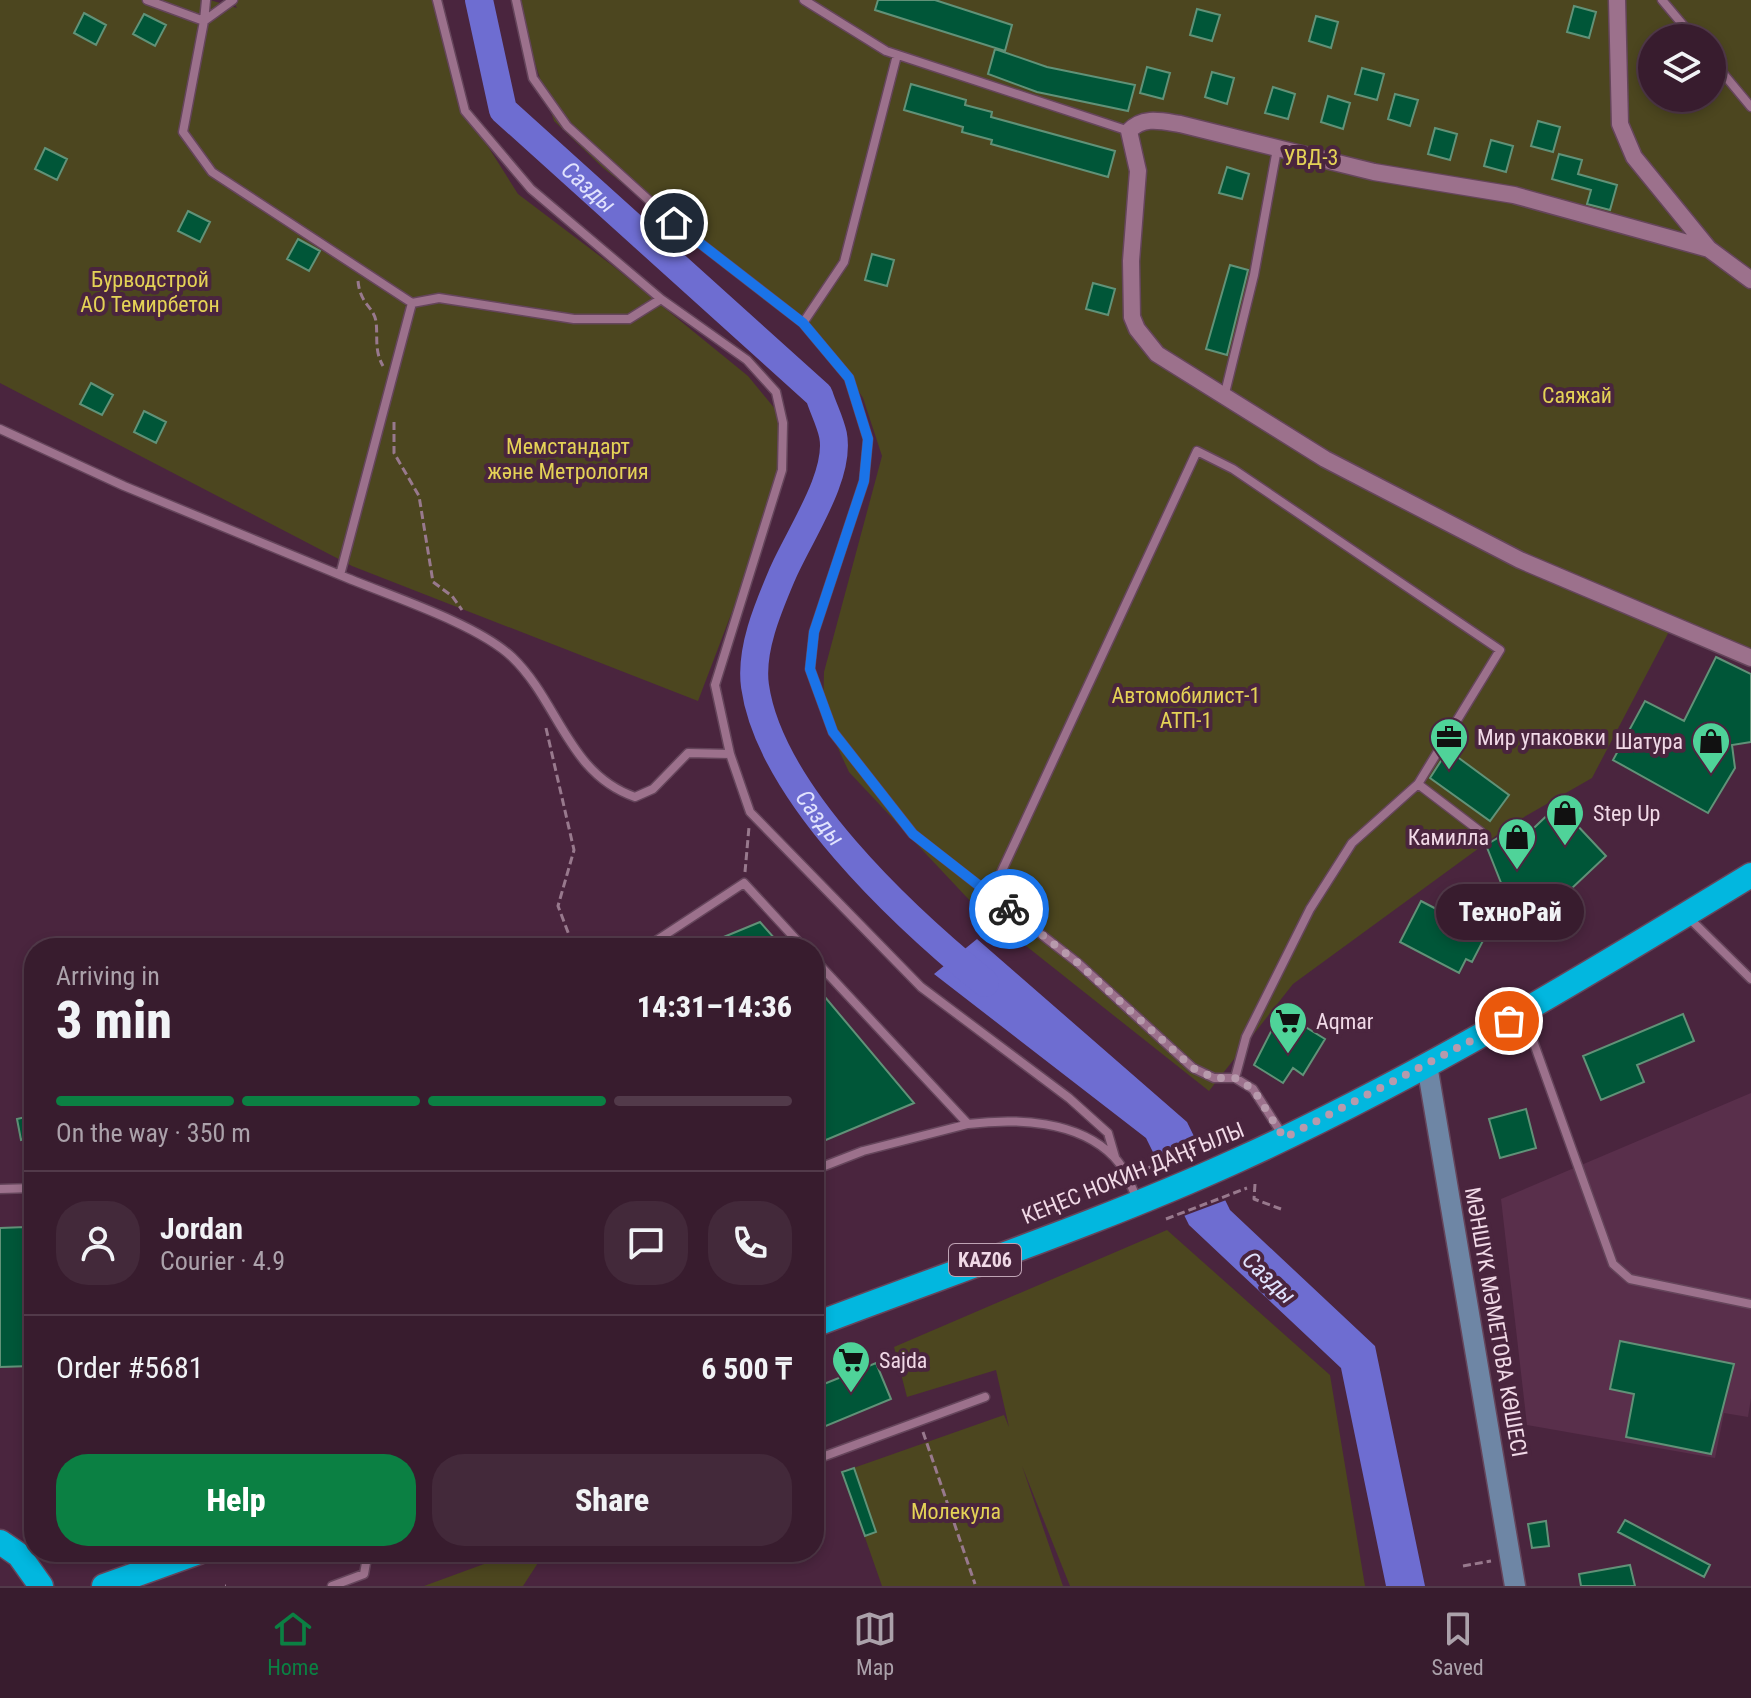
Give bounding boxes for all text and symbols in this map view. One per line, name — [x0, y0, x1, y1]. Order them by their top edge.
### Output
map controls — [1638, 24, 1726, 112]
button: layers — [1638, 24, 1726, 112]
park label: УВД-3 — [1284, 145, 1338, 170]
water label: Сазды — [556, 156, 622, 219]
pin — [640, 189, 708, 257]
icon: home — [652, 201, 696, 245]
park label: Бурводстрой АО Темирбетон — [80, 267, 220, 317]
park label: Саяжай — [1542, 383, 1612, 408]
park label: Мемстандарт және Метрология — [487, 434, 649, 484]
park label: Автомобилист-1 АТП-1 — [1112, 683, 1260, 733]
office icon: Мир упаковки — [1428, 716, 1470, 771]
shop icon: Шатура — [1690, 720, 1732, 775]
place label: Мир упаковки — [1477, 725, 1606, 750]
place label: Шатура — [1615, 729, 1683, 754]
water label: Сазды — [790, 785, 850, 852]
shop icon: Step Up — [1544, 792, 1586, 847]
place label: Step Up — [1593, 801, 1660, 826]
shop icon: Камилла — [1496, 816, 1538, 871]
place label: Камилла — [1408, 825, 1489, 850]
courier — [969, 869, 1049, 949]
callout: ТехноРай — [1435, 885, 1583, 941]
icon: bike — [987, 887, 1031, 931]
text: ТехноРай — [1458, 897, 1562, 927]
text: Arriving in — [56, 961, 160, 991]
pin — [1475, 987, 1543, 1055]
text: 14:31–14:36 — [637, 989, 792, 1024]
text: 3 min — [56, 990, 172, 1051]
icon: bag — [1487, 999, 1531, 1043]
supermarket icon: Aqmar — [1267, 1000, 1309, 1055]
place label: Aqmar — [1316, 1009, 1374, 1034]
street label: КЕҢЕС НОКИН ДАҢҒЫЛЫ — [1018, 1117, 1248, 1229]
text: On the way · 350 m — [56, 1118, 251, 1148]
street label: МӘНШҮК МӘМЕТОВА КӨШЕСІ — [1460, 1185, 1532, 1459]
button: person — [56, 1201, 140, 1285]
button: chat — [604, 1201, 688, 1285]
button: phone — [708, 1201, 792, 1285]
text: Jordan — [160, 1211, 243, 1246]
road number: KАZ06 — [949, 1244, 1021, 1276]
text: Courier · 4.9 — [160, 1246, 285, 1276]
water label: Сазды — [1237, 1246, 1301, 1310]
supermarket icon: Sajda — [830, 1339, 872, 1394]
place label: Sajda — [879, 1348, 927, 1373]
text: Order #5681 — [56, 1350, 204, 1385]
text: 6 500 ₸ — [701, 1351, 792, 1386]
button: Help — [56, 1454, 416, 1546]
button: Share — [432, 1454, 792, 1546]
park label: Молекула — [911, 1499, 1001, 1524]
tab: Home — [267, 1607, 319, 1680]
tab: Map — [853, 1607, 897, 1680]
tab: Saved — [1432, 1607, 1484, 1680]

